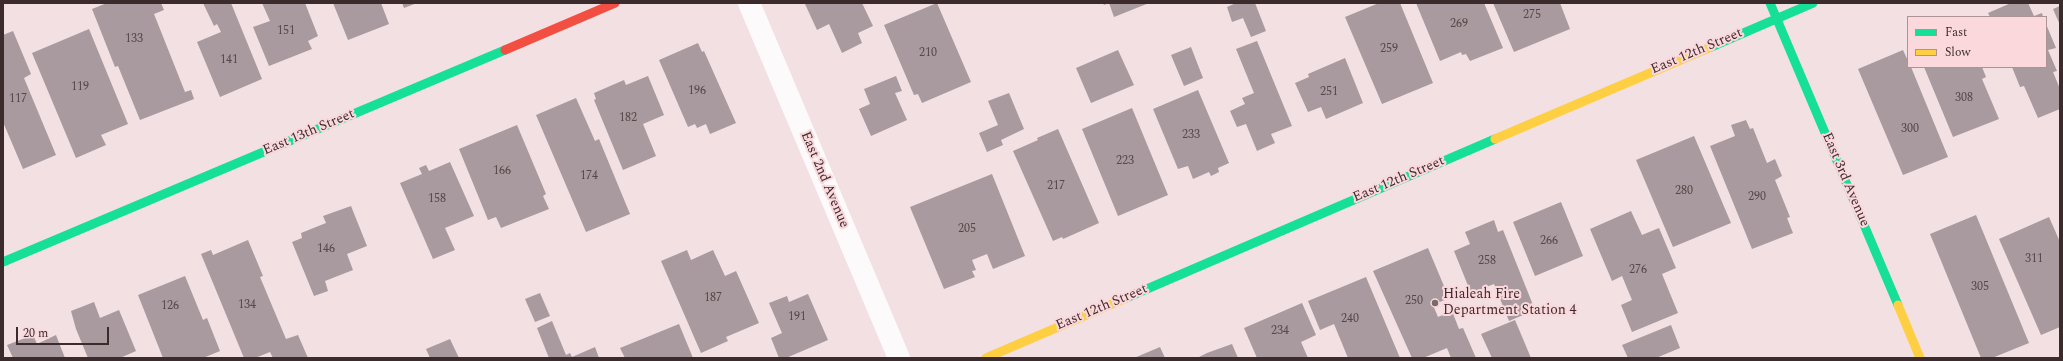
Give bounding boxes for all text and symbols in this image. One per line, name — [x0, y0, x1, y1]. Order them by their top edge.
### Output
house number: 275 — [1523, 9, 1541, 23]
legend — [1907, 16, 2047, 68]
house number: 269 — [1450, 18, 1468, 32]
text: Fast — [1945, 23, 1967, 42]
house number: 151 — [277, 25, 295, 39]
street label: East 12th Street — [1649, 25, 1745, 79]
house number: 133 — [125, 33, 143, 47]
house number: 259 — [1380, 43, 1398, 57]
text: Slow — [1945, 43, 1970, 62]
house number: 210 — [919, 47, 937, 61]
house number: 141 — [220, 54, 238, 68]
house number: 119 — [71, 81, 89, 95]
house number: 196 — [688, 85, 706, 99]
house number: 251 — [1320, 86, 1338, 100]
house number: 308 — [1955, 92, 1973, 106]
house number: 117 — [9, 93, 27, 107]
street label: East 13th Street — [261, 106, 357, 160]
house number: 182 — [619, 112, 637, 126]
house number: 300 — [1901, 123, 1919, 137]
street label: East 2nd Avenue — [796, 129, 852, 231]
house number: 233 — [1182, 129, 1200, 143]
street label: East 3rd Avenue — [1818, 130, 1872, 230]
street label: East 12th Street — [1351, 153, 1447, 207]
house number: 223 — [1116, 155, 1134, 169]
house number: 166 — [493, 165, 511, 179]
house number: 174 — [580, 170, 598, 184]
house number: 217 — [1047, 180, 1065, 194]
house number: 280 — [1675, 185, 1693, 199]
house number: 290 — [1748, 191, 1766, 205]
house number: 158 — [428, 193, 446, 207]
house number: 205 — [958, 223, 976, 237]
house number: 266 — [1540, 235, 1558, 249]
house number: 146 — [317, 243, 335, 257]
house number: 311 — [2025, 253, 2043, 267]
house number: 258 — [1478, 255, 1496, 269]
house number: 276 — [1629, 264, 1647, 278]
street label: East 12th Street — [1054, 281, 1150, 335]
house number: 305 — [1971, 281, 1989, 295]
place label: Hialeah Fire Department Station 4 — [1443, 287, 1576, 320]
house number: 187 — [704, 292, 722, 306]
house number: 250 — [1405, 295, 1423, 309]
marker: Hialeah Fire Department Station 4 — [1430, 298, 1440, 308]
house number: 134 — [238, 299, 256, 313]
house number: 126 — [161, 300, 179, 314]
house number: 191 — [788, 311, 806, 325]
house number: 240 — [1341, 313, 1359, 327]
scale bar — [18, 319, 111, 345]
text: 20 m — [23, 324, 48, 343]
house number: 234 — [1271, 325, 1289, 339]

